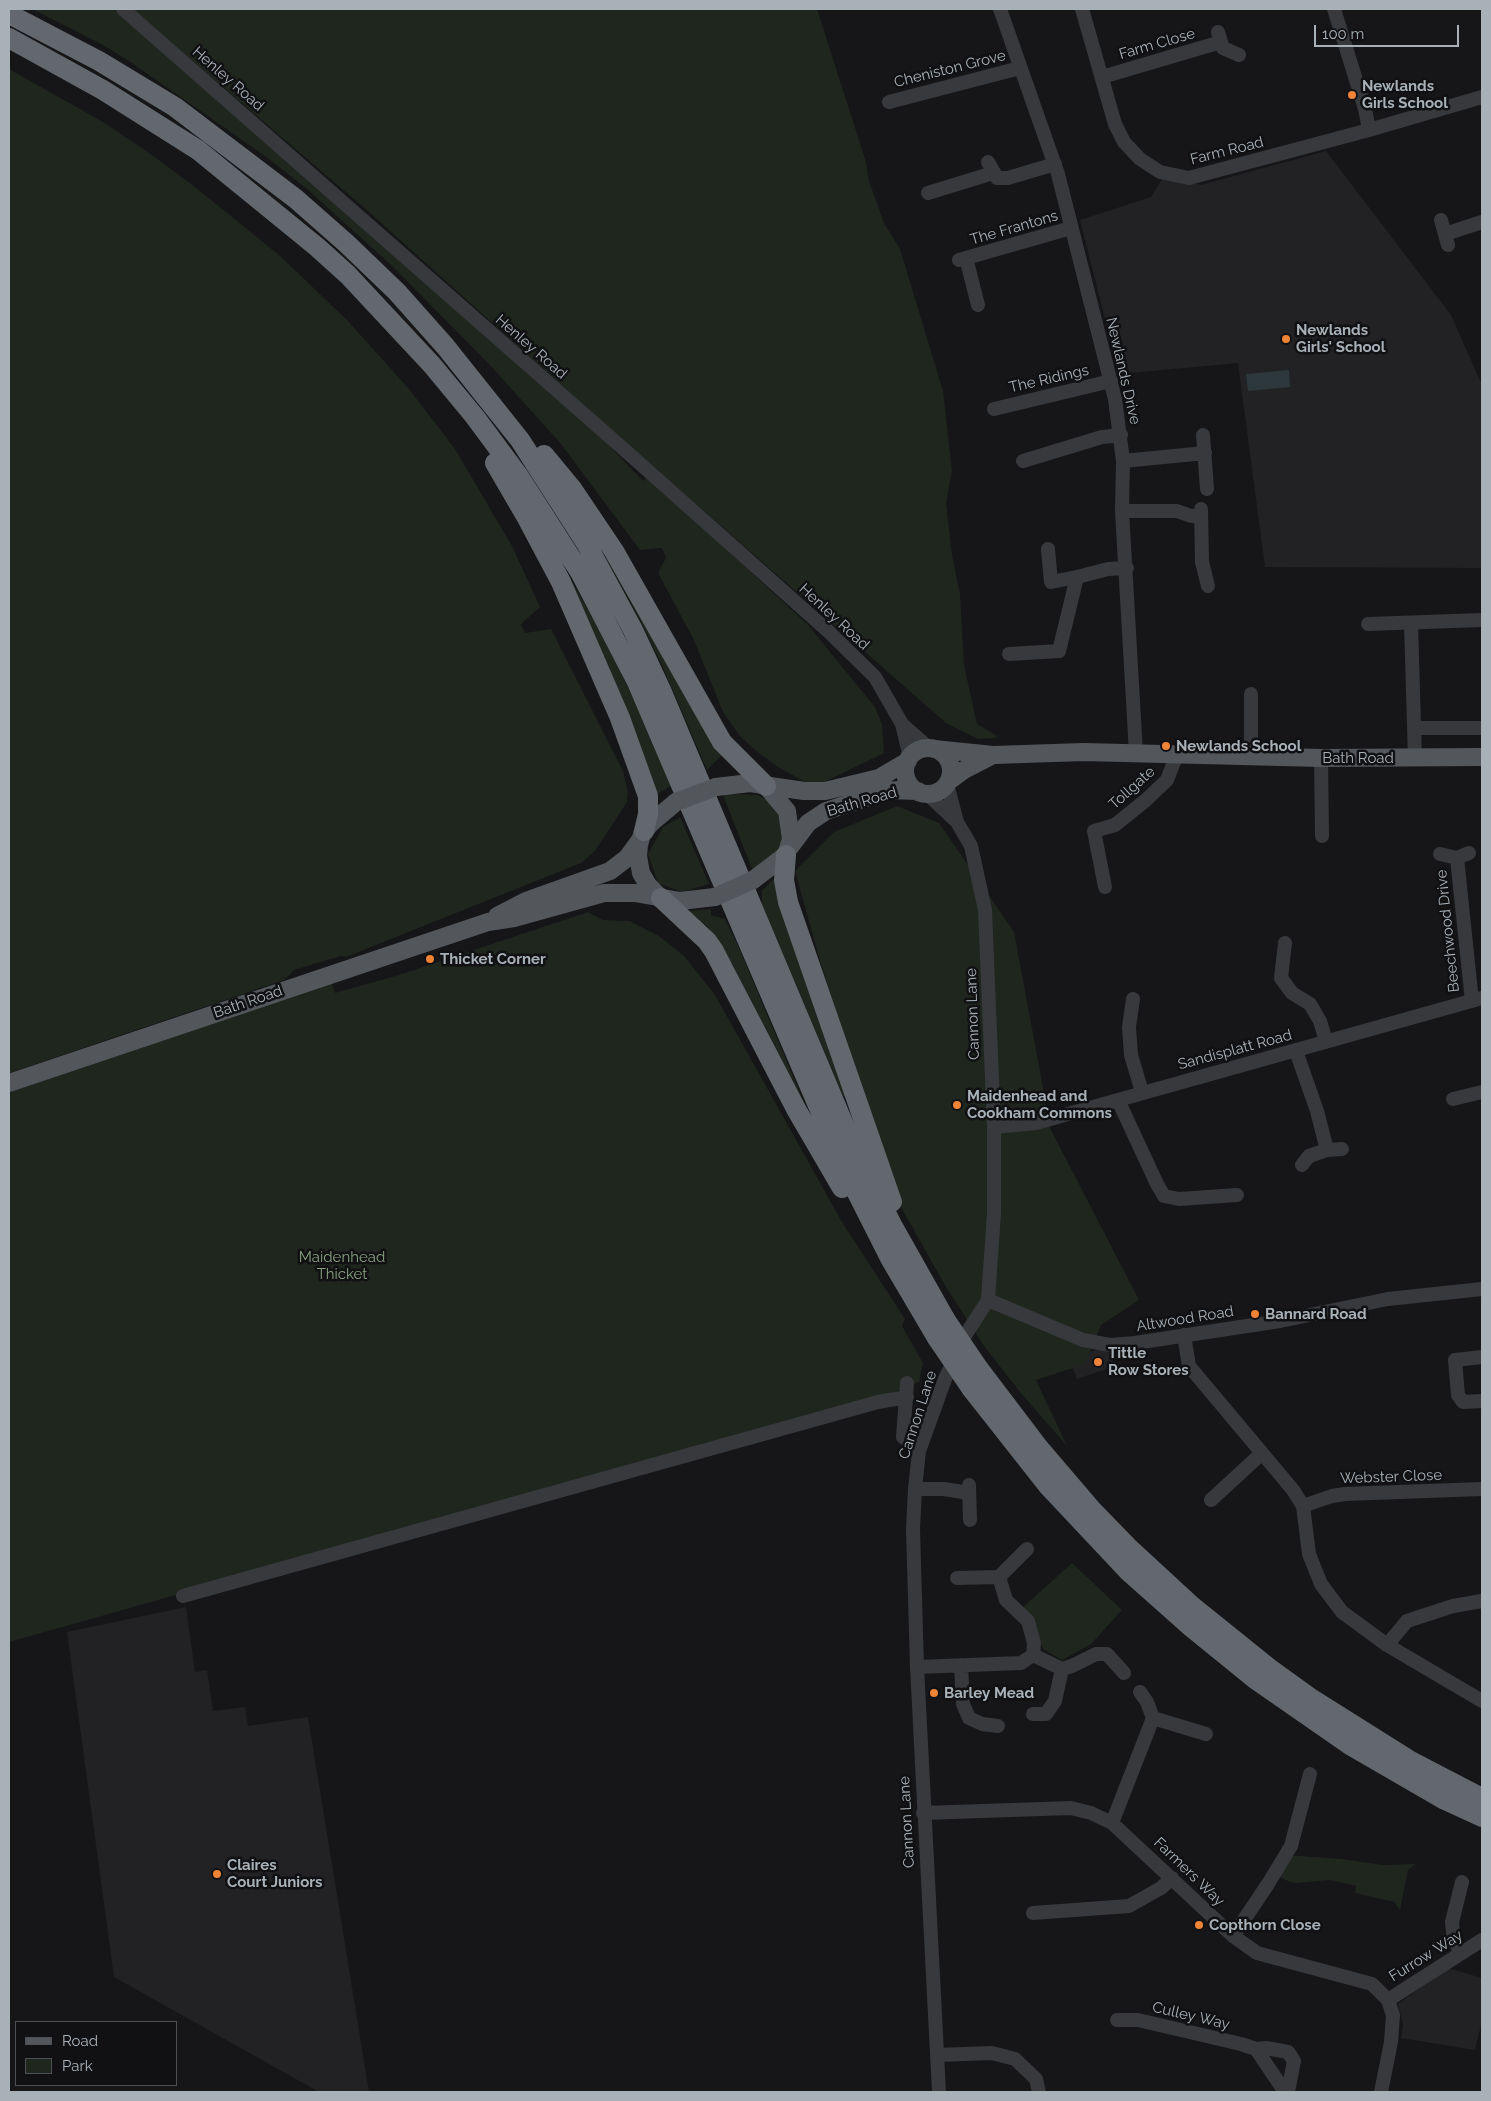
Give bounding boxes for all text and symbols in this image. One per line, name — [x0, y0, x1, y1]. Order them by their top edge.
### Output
scale bar — [1316, 15, 1461, 47]
street label: Farm Close — [1117, 25, 1197, 63]
text: 100 m — [1322, 25, 1364, 43]
street label: Henley Road — [188, 43, 268, 115]
street label: Cheniston Grove — [892, 46, 1008, 92]
place label: Newlands Girls School — [1362, 77, 1448, 112]
marker: Newlands Girls School — [1346, 89, 1358, 101]
street label: Farm Road — [1188, 133, 1266, 169]
street label: The Frantons — [968, 207, 1060, 249]
street label: Henley Road — [491, 311, 571, 383]
street label: Newlands Drive — [1102, 316, 1144, 426]
place label: Newlands Girls' School — [1296, 321, 1385, 356]
marker: Newlands Girls' School — [1280, 333, 1292, 345]
street label: The Ridings — [1007, 361, 1091, 397]
street label: Henley Road — [795, 580, 873, 654]
place label: Newlands School — [1176, 737, 1301, 755]
marker: Newlands School — [1160, 740, 1172, 752]
street label: Bath Road — [1322, 749, 1394, 767]
street label: Tollgate — [1105, 763, 1159, 813]
street label: Bath Road — [825, 783, 899, 821]
street label: Beechwood Drive — [1433, 869, 1463, 993]
place label: Thicket Corner — [440, 950, 546, 968]
marker: Thicket Corner — [424, 953, 436, 965]
street label: Cannon Lane — [962, 968, 984, 1060]
street label: Bath Road — [211, 982, 285, 1022]
street label: Sandisplatt Road — [1176, 1026, 1294, 1074]
place label: Maidenhead and Cookham Commons — [967, 1087, 1112, 1122]
marker: Maidenhead and Cookham Commons — [951, 1099, 963, 1111]
park label: Maidenhead Thicket — [299, 1248, 385, 1283]
street label: Altwood Road — [1135, 1302, 1235, 1336]
place label: Bannard Road — [1265, 1305, 1367, 1323]
marker: Bannard Road — [1249, 1308, 1261, 1320]
place label: Tittle Row Stores — [1108, 1344, 1189, 1379]
marker: Tittle Row Stores — [1092, 1356, 1104, 1368]
street label: Cannon Lane — [895, 1369, 941, 1461]
street label: Webster Close — [1340, 1466, 1442, 1488]
place label: Barley Mead — [944, 1684, 1034, 1702]
marker: Barley Mead — [928, 1687, 940, 1699]
street label: Cannon Lane — [896, 1776, 918, 1868]
street label: Farmers Way — [1150, 1834, 1228, 1910]
place label: Claires Court Juniors — [227, 1856, 322, 1891]
marker: Claires Court Juniors — [211, 1868, 223, 1880]
place label: Copthorn Close — [1209, 1916, 1321, 1934]
marker: Copthorn Close — [1193, 1919, 1205, 1931]
street label: Furrow Way — [1386, 1926, 1466, 1986]
street label: Culley Way — [1151, 1998, 1231, 2034]
legend — [15, 2021, 178, 2086]
text: Road — [62, 2032, 98, 2050]
text: Park — [62, 2057, 93, 2075]

